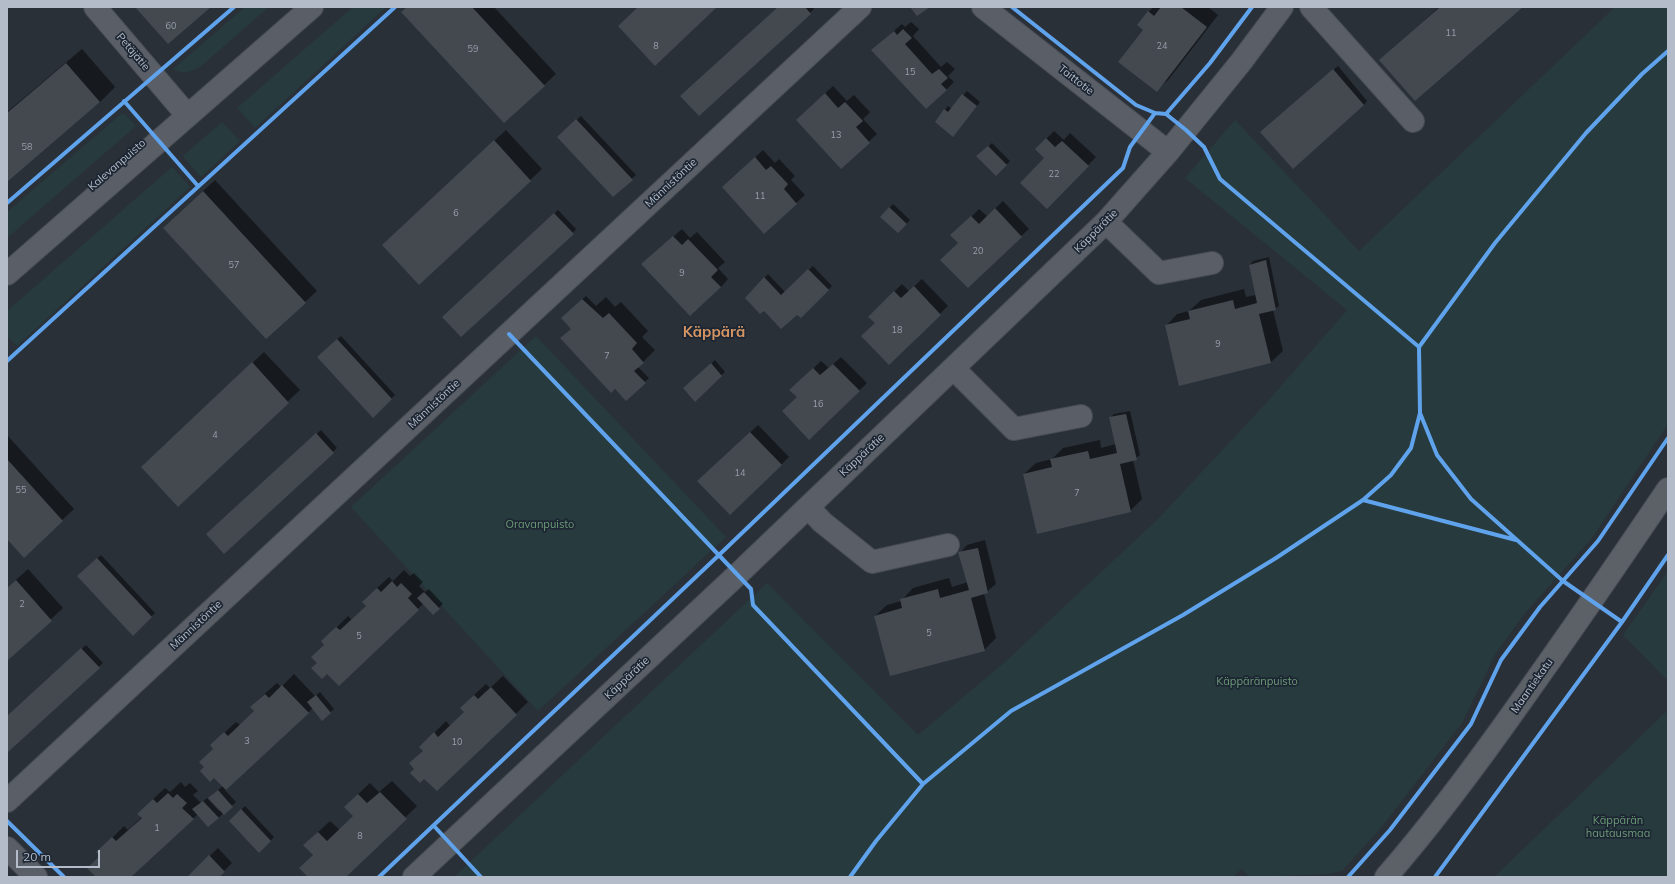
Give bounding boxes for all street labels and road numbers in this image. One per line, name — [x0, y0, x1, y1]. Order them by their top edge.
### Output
street label: Petäjätie — [113, 31, 153, 73]
street label: Taittotie — [1056, 62, 1096, 98]
street label: Kalevanpuisto — [86, 136, 148, 194]
street label: Männistöntie — [642, 156, 700, 210]
street label: Käppärätie — [1071, 206, 1121, 256]
street label: Männistöntie — [405, 377, 463, 431]
street label: Käppärätie — [837, 431, 887, 479]
street label: Männistöntie — [167, 598, 225, 652]
street label: Käppärätie — [602, 654, 652, 702]
street label: Maantiekatu — [1508, 656, 1556, 716]

